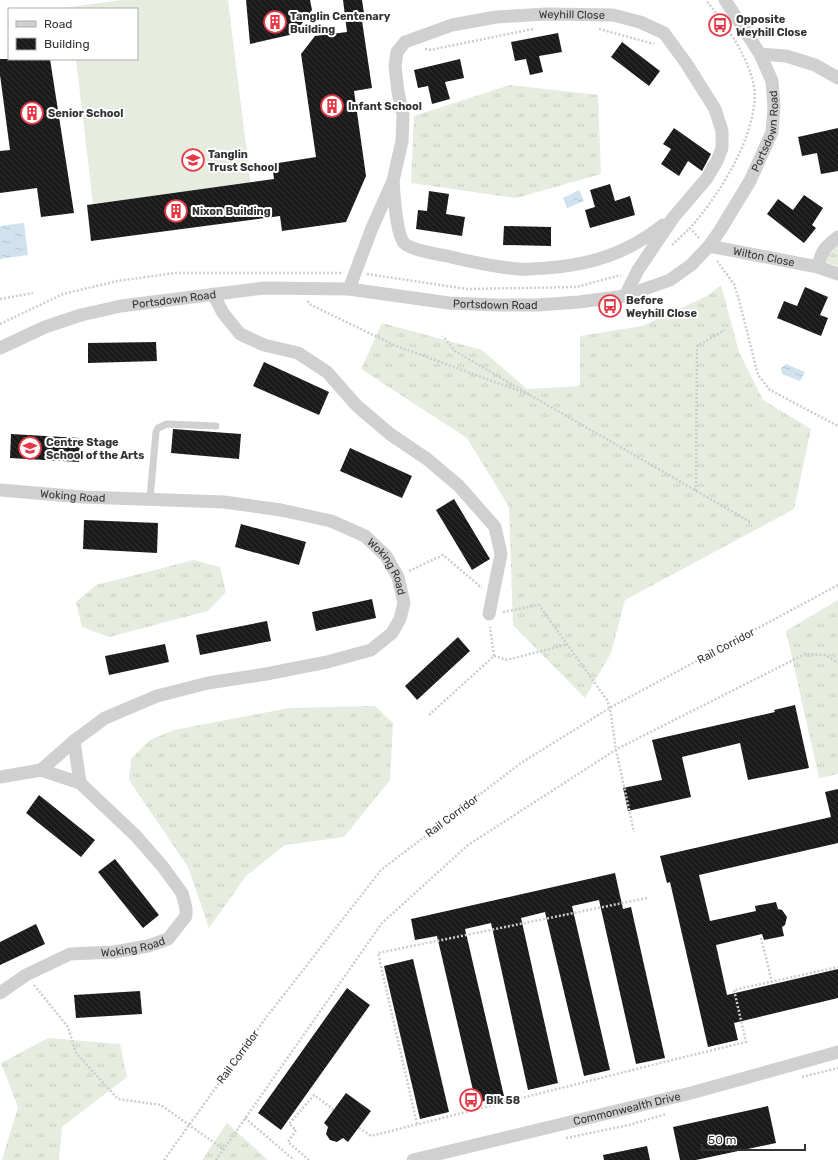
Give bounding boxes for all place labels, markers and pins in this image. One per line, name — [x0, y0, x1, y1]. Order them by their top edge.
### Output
building icon: Tanglin Centenary Building — [262, 9, 288, 35]
place label: Tanglin Centenary Building — [290, 10, 391, 36]
bus stop icon: Opposite Weyhill Close — [707, 12, 733, 38]
place label: Opposite Weyhill Close — [736, 13, 807, 39]
building icon: Infant School — [319, 93, 345, 119]
building icon: Senior School — [19, 100, 45, 126]
place label: Infant School — [348, 100, 422, 113]
place label: Senior School — [48, 107, 123, 120]
school or university icon: Tanglin Trust School — [180, 147, 206, 173]
place label: Tanglin Trust School — [208, 148, 277, 174]
building icon: Nixon Building — [163, 198, 189, 224]
place label: Nixon Building — [192, 205, 271, 218]
bus stop icon: Before Weyhill Close — [597, 293, 623, 319]
place label: Before Weyhill Close — [626, 294, 697, 320]
school or university icon: Centre Stage School of the Arts — [17, 435, 43, 461]
place label: Centre Stage School of the Arts — [46, 436, 144, 462]
bus stop icon: Blk 58 — [458, 1087, 484, 1113]
place label: Blk 58 — [486, 1094, 520, 1107]

